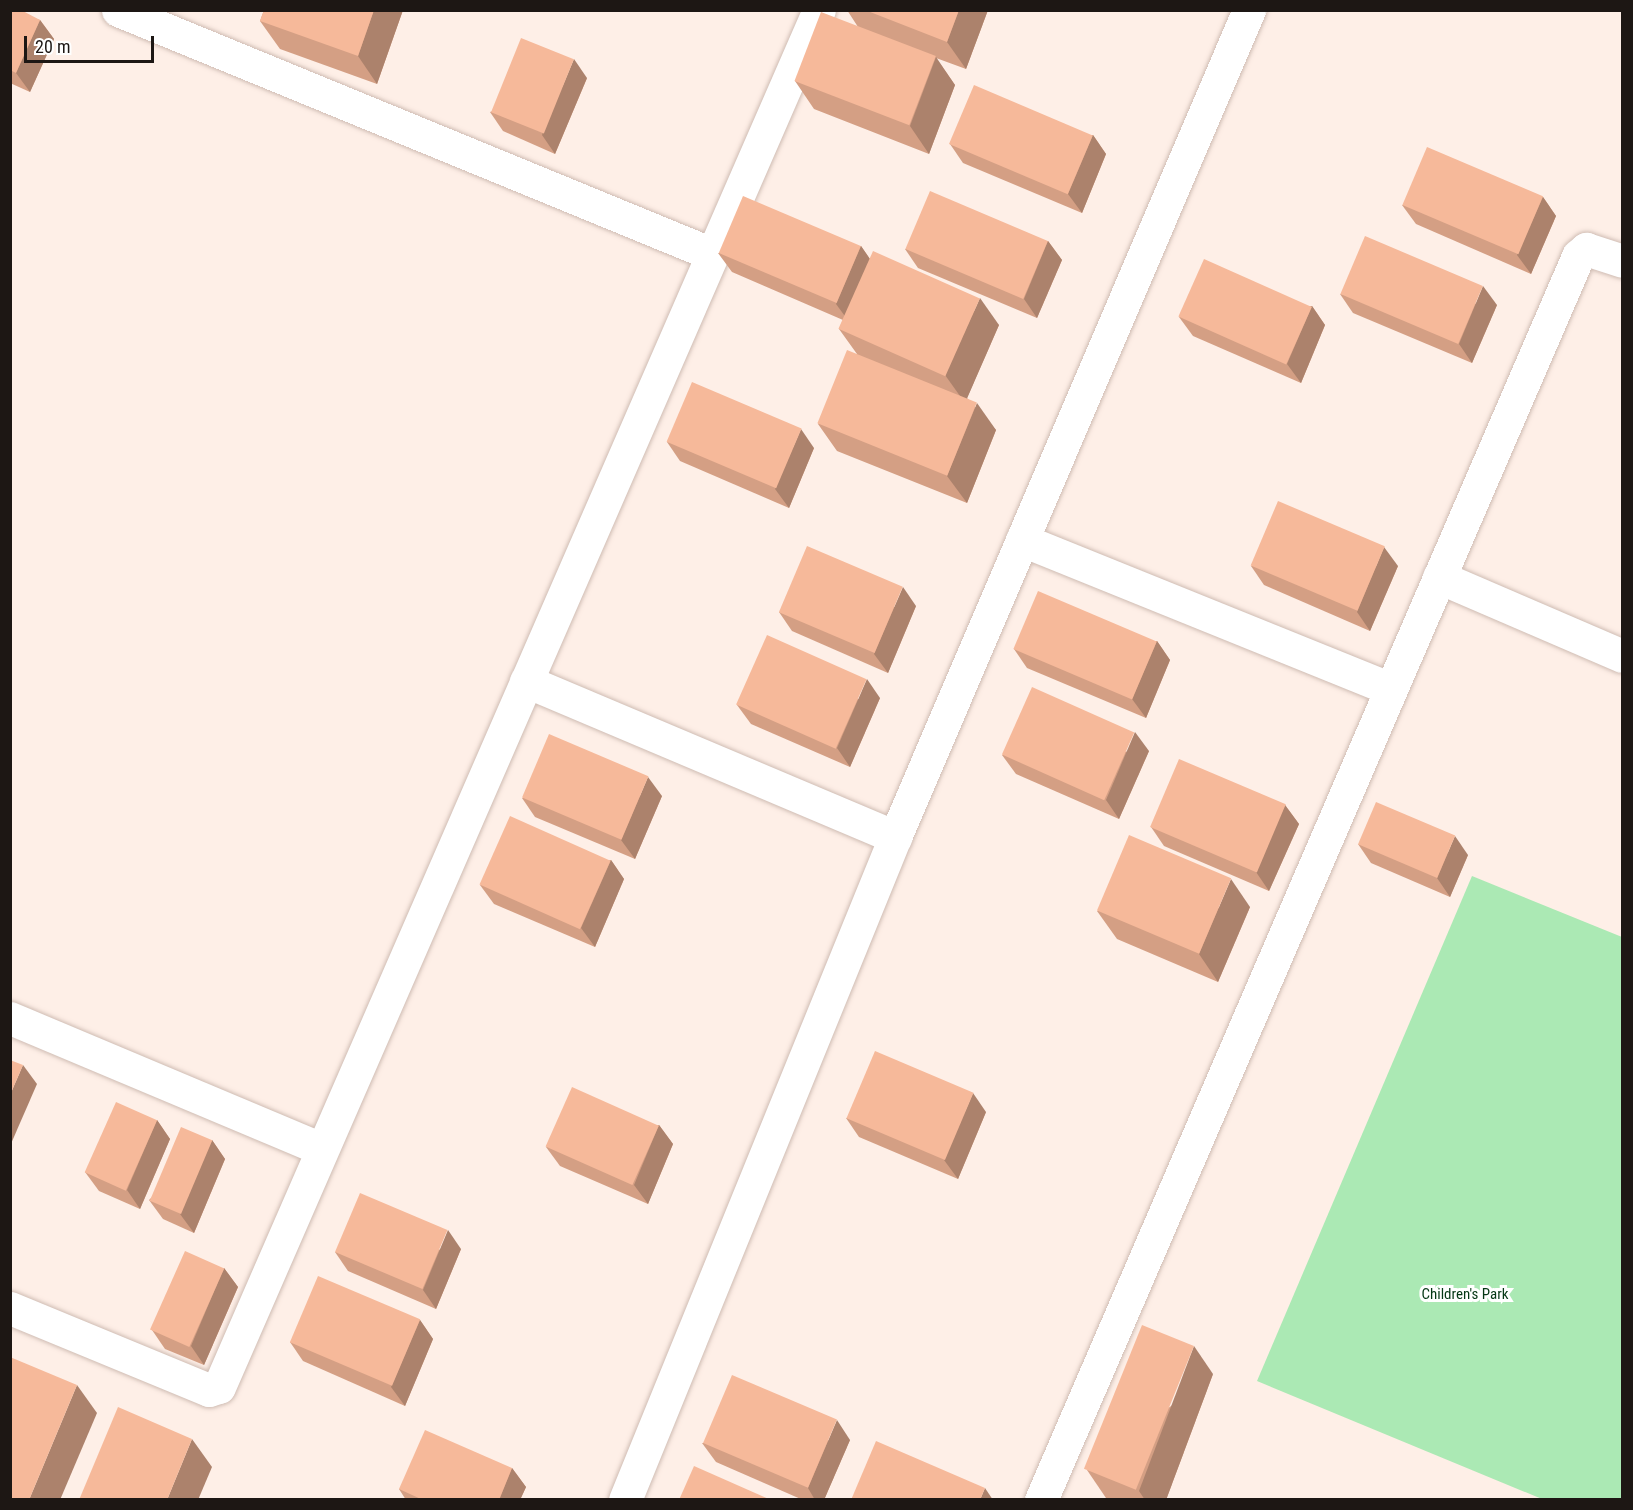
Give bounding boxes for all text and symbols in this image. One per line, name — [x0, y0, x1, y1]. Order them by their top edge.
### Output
scale bar — [27, 24, 158, 62]
text: 20 m — [35, 36, 70, 57]
park label: Children's Park — [1421, 1286, 1509, 1304]

